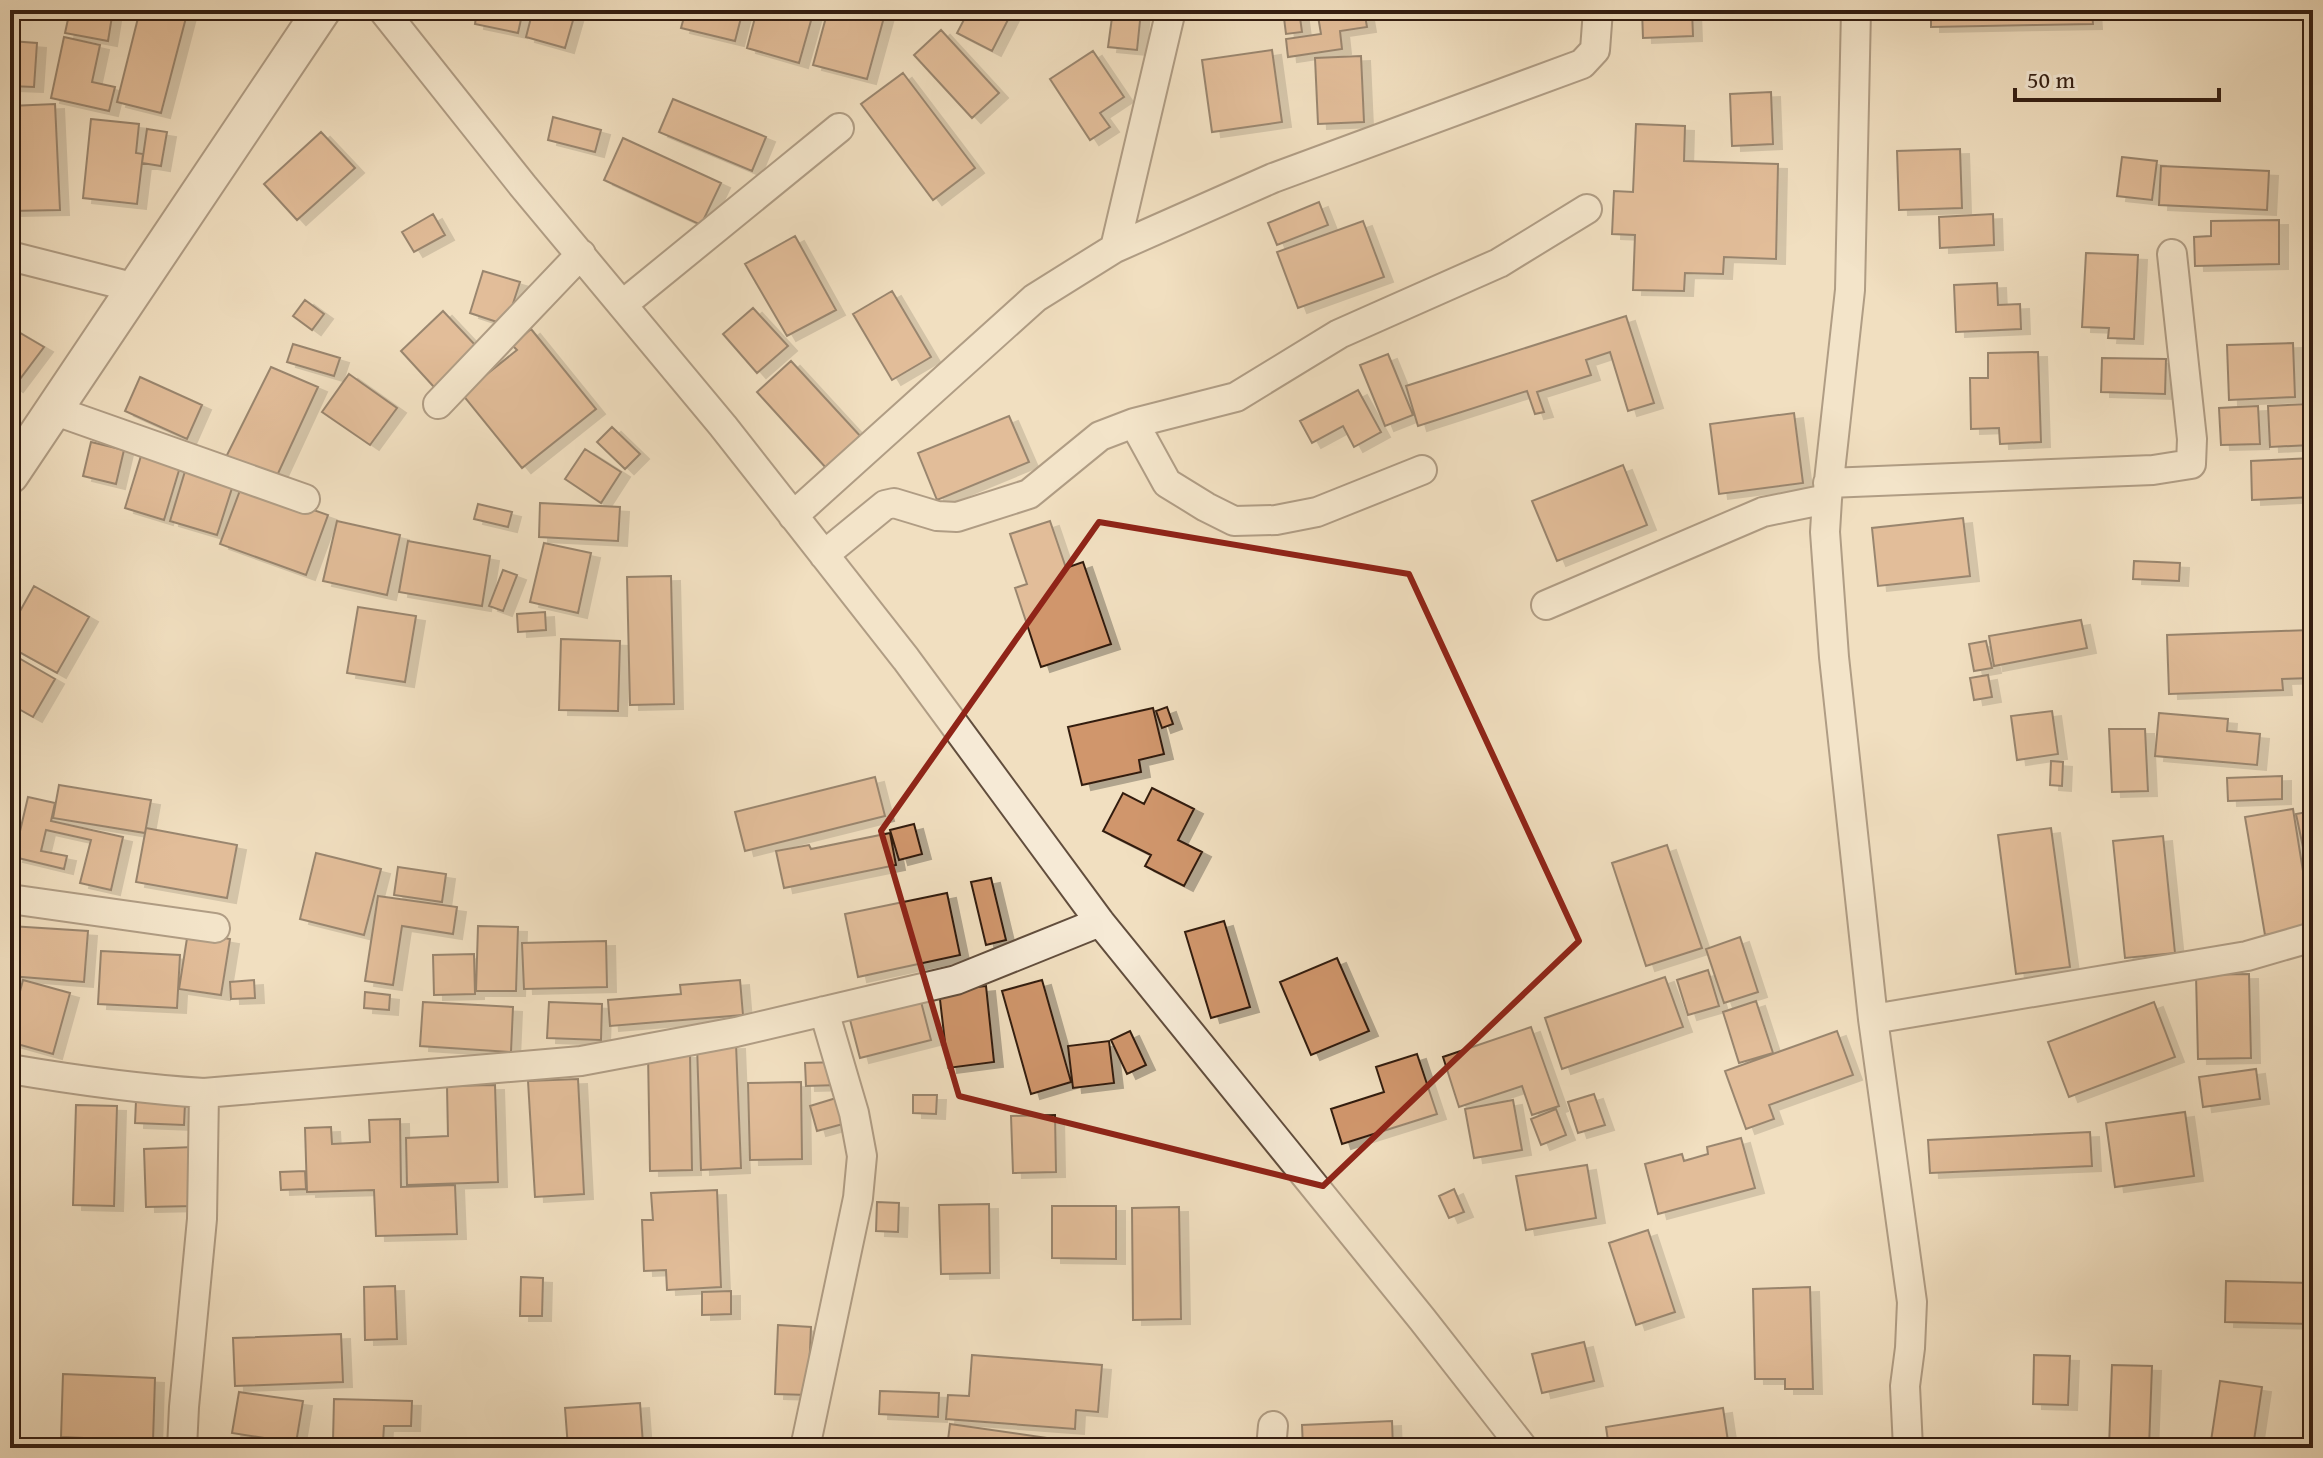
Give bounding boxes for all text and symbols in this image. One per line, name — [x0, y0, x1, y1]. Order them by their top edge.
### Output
scale bar — [2015, 52, 2219, 102]
text: 50 m — [2027, 62, 2075, 97]

